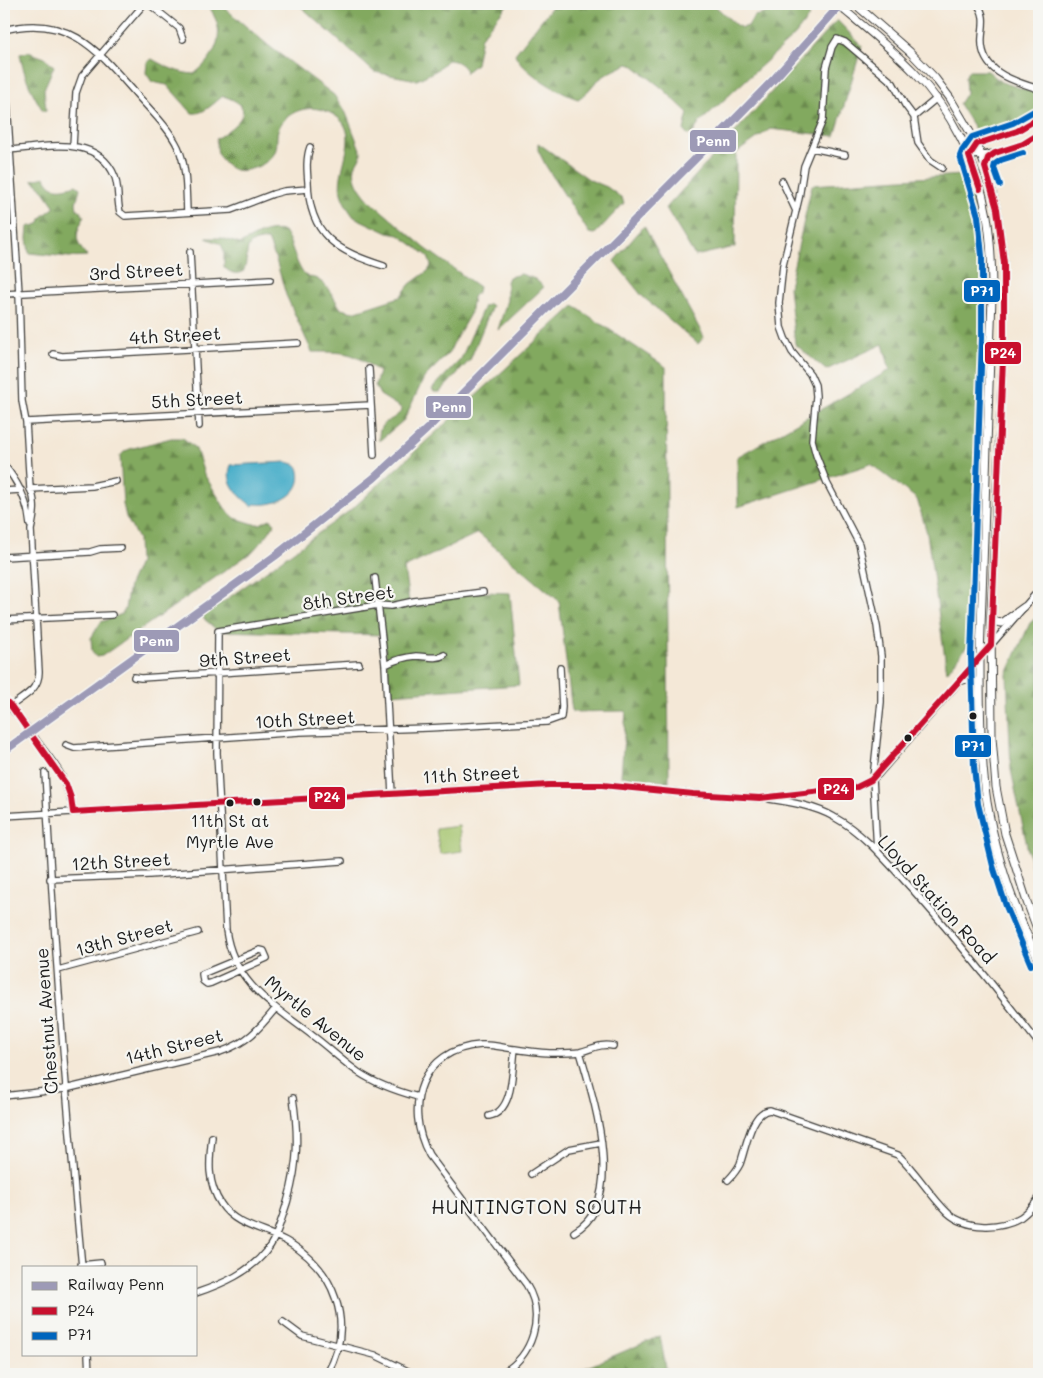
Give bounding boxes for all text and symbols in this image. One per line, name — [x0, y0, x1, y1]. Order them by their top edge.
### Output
line badge: Penn — [689, 129, 737, 153]
text: Penn — [696, 131, 730, 150]
street label: 3rd Street — [88, 257, 184, 285]
line badge: P71 — [963, 279, 1001, 303]
text: P71 — [970, 281, 994, 300]
street label: 4th Street — [129, 321, 221, 349]
line badge: P24 — [984, 341, 1022, 365]
text: P24 — [990, 343, 1016, 362]
street label: 5th Street — [151, 385, 243, 413]
line badge: Penn — [425, 395, 472, 419]
text: Penn — [432, 397, 466, 416]
street label: 8th Street — [301, 579, 395, 615]
line badge: Penn — [133, 629, 180, 653]
text: Penn — [139, 631, 173, 650]
street label: 9th Street — [198, 642, 292, 672]
street label: 10th Street — [254, 704, 356, 734]
unlabelled marker — [968, 711, 978, 721]
unlabelled marker — [903, 733, 913, 743]
line badge: P71 — [954, 734, 992, 758]
text: P71 — [961, 736, 985, 755]
street label: 11th Street — [422, 759, 520, 789]
line badge: P24 — [817, 777, 855, 801]
text: P24 — [823, 779, 849, 798]
line badge: P24 — [308, 786, 346, 810]
text: P24 — [314, 787, 340, 806]
unlabelled marker — [252, 797, 262, 807]
marker: 11th St at Myrtle Ave — [225, 798, 235, 808]
place label: 11th St at Myrtle Ave — [186, 809, 274, 852]
street label: Lloyd Station Road — [873, 830, 1001, 968]
street label: 12th Street — [71, 846, 171, 876]
street label: 13th Street — [73, 913, 175, 961]
street label: Chestnut Avenue — [29, 947, 63, 1095]
street label: Myrtle Avenue — [260, 970, 372, 1066]
street label: 14th Street — [123, 1022, 225, 1070]
district label: HUNTINGTON SOUTH — [431, 1194, 643, 1219]
legend — [22, 1266, 198, 1356]
text: Railway Penn — [68, 1274, 164, 1294]
text: P24 — [68, 1300, 95, 1320]
text: P71 — [68, 1324, 92, 1344]

